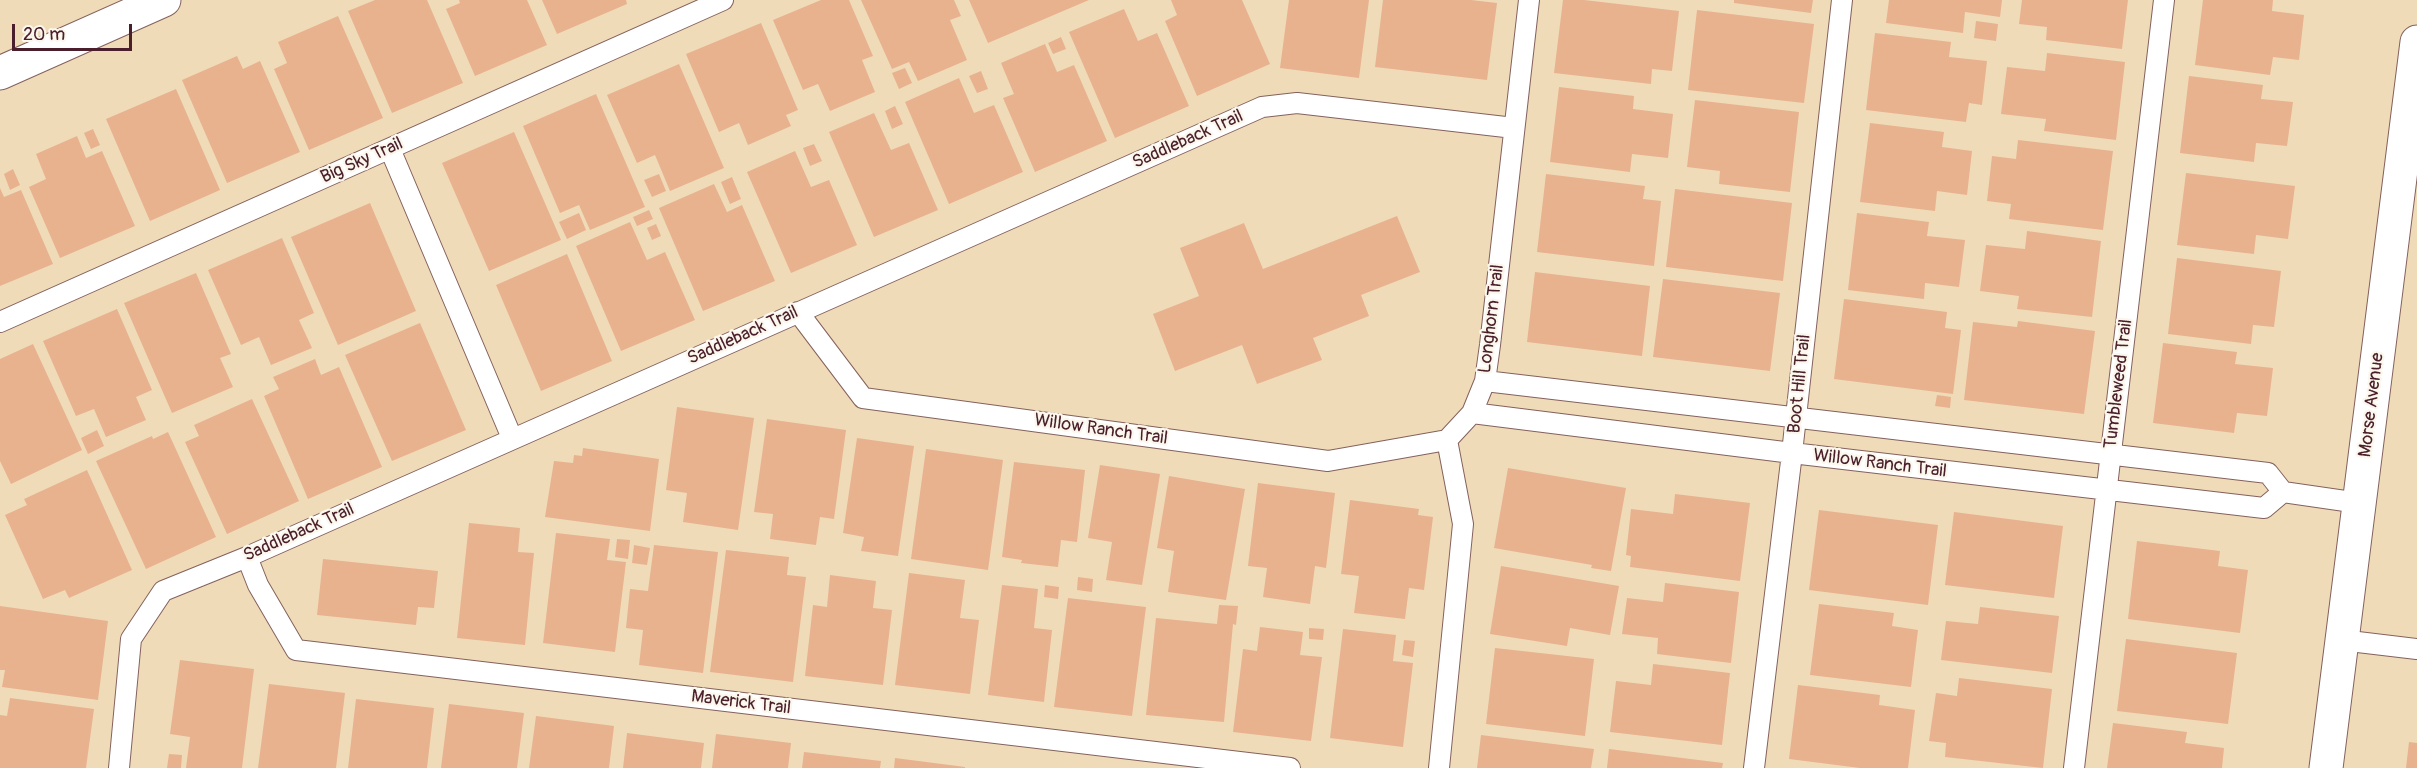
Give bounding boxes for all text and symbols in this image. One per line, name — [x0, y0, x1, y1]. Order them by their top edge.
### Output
scale bar — [15, 12, 135, 50]
text: 20 m — [23, 23, 65, 46]
street label: Saddleback Trail — [1129, 106, 1247, 174]
street label: Big Sky Trail — [318, 133, 406, 189]
street label: Longhorn Trail — [1475, 263, 1509, 375]
street label: Saddleback Trail — [684, 302, 802, 370]
street label: Tumbleweed Trail — [2100, 318, 2138, 450]
street label: Boot Hill Trail — [1784, 333, 1816, 435]
street label: Morse Avenue — [2355, 351, 2389, 459]
street label: Willow Ranch Trail — [1033, 410, 1169, 450]
street label: Willow Ranch Trail — [1812, 445, 1948, 483]
street label: Saddleback Trail — [240, 499, 358, 567]
street label: Maverick Trail — [690, 686, 792, 720]

